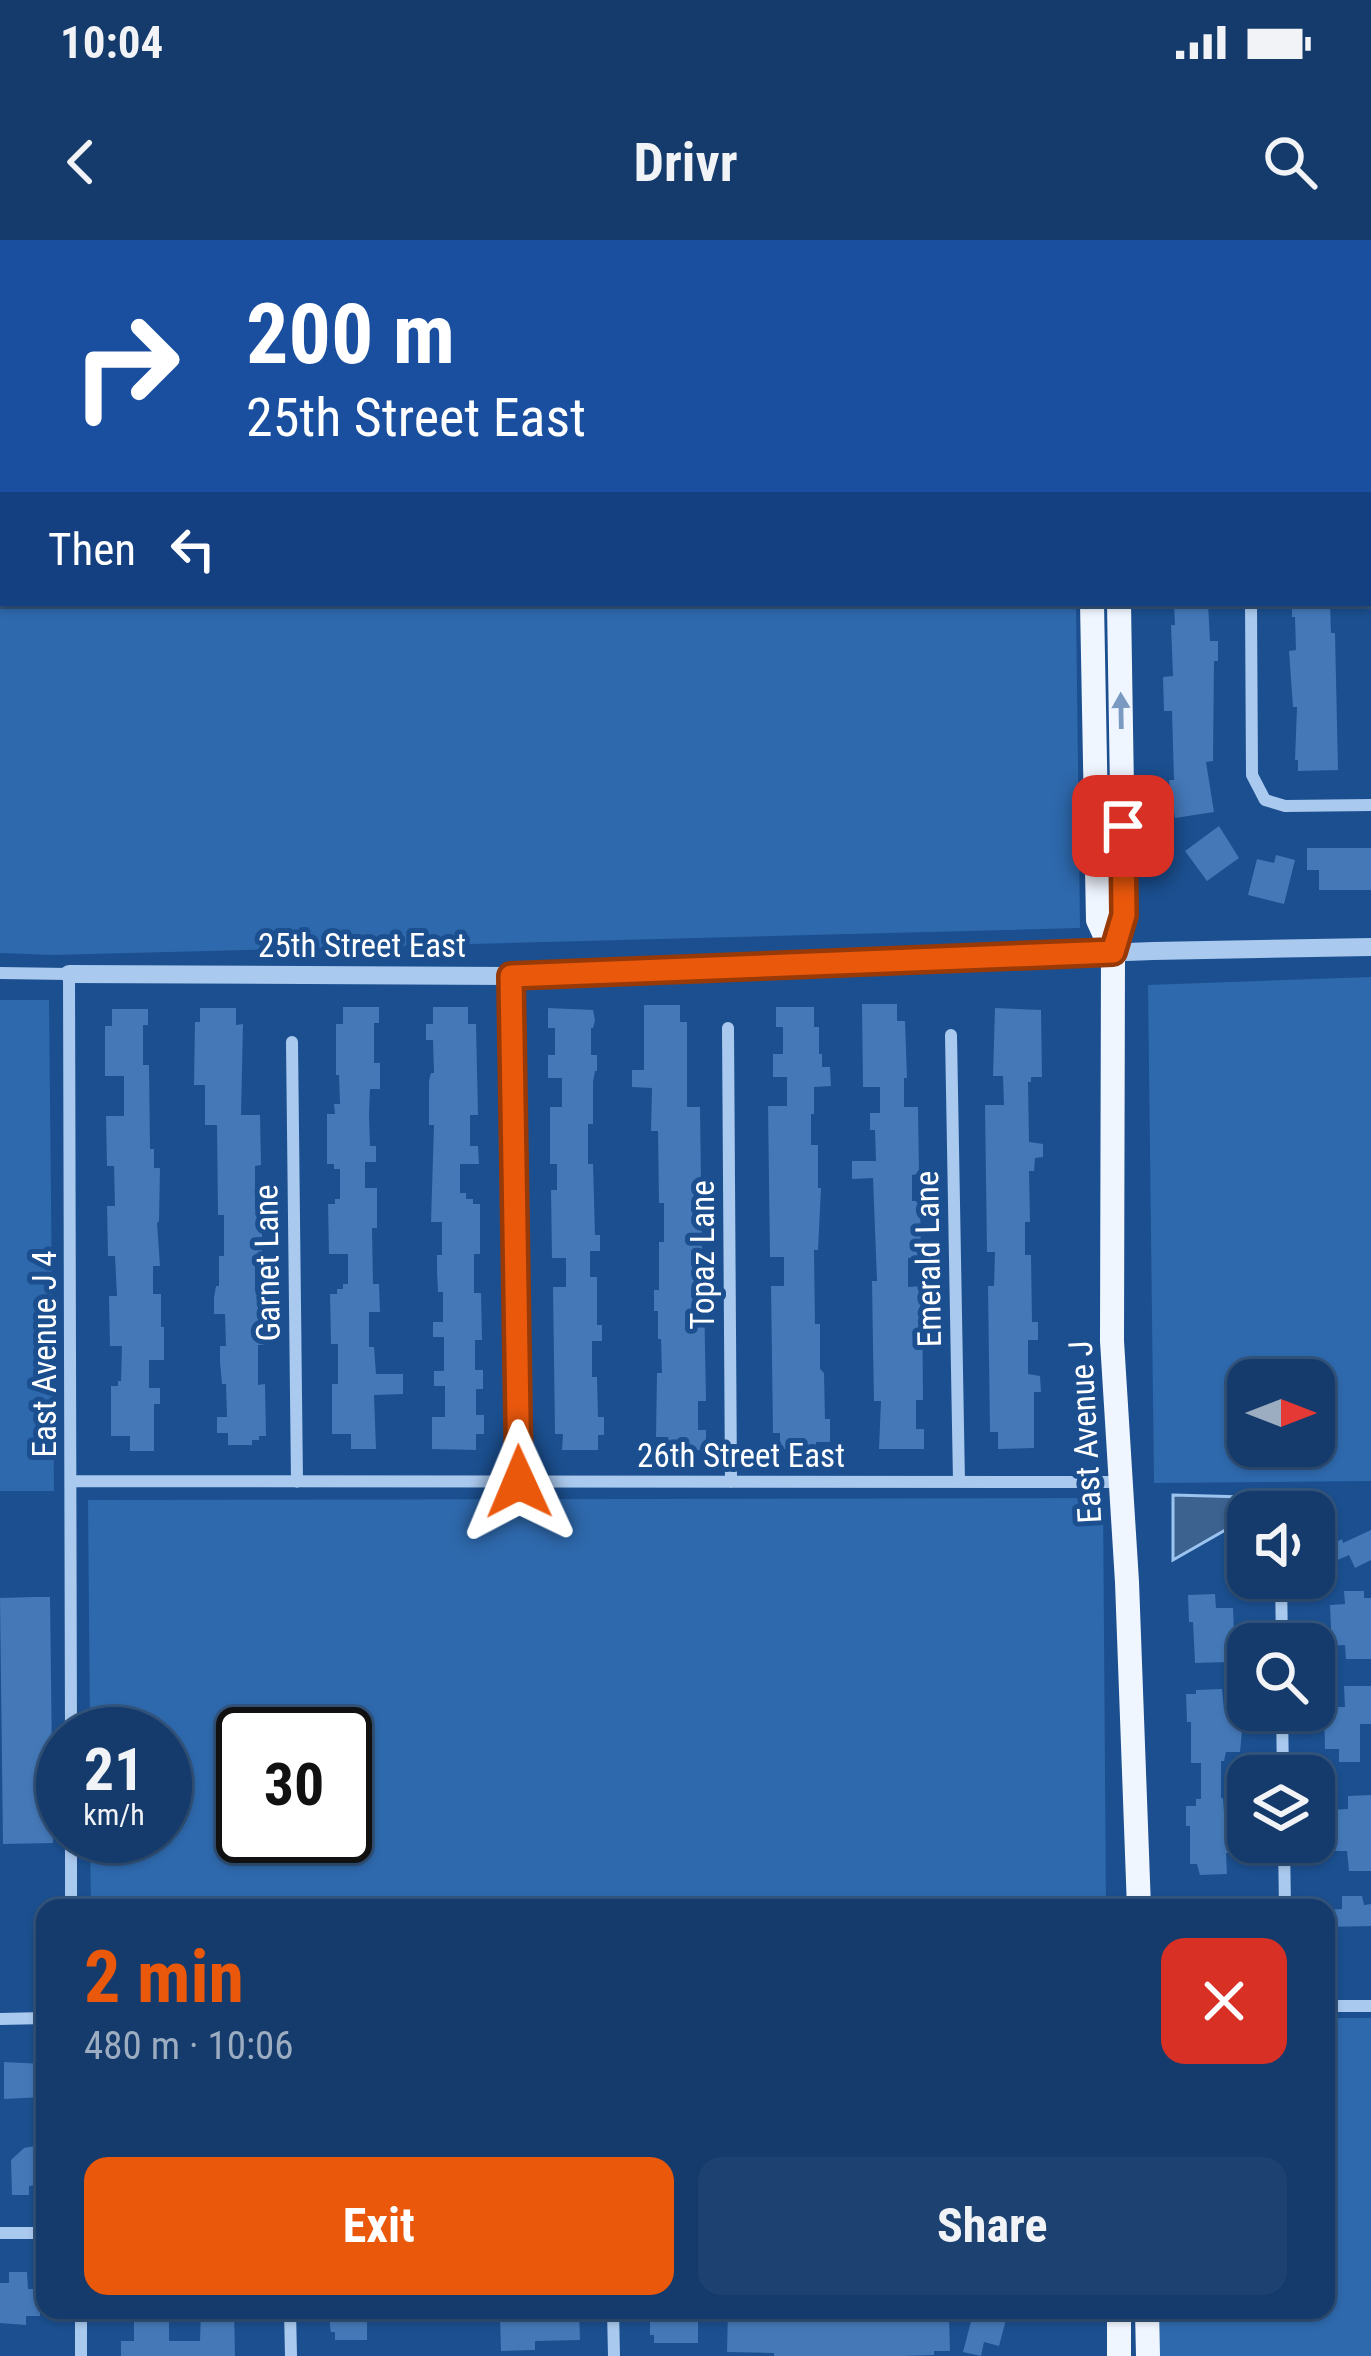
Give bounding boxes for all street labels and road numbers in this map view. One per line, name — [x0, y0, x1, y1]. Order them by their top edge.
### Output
street label: 25th Street East — [258, 926, 466, 965]
street label: Emerald Lane — [907, 1170, 949, 1348]
street label: Topaz Lane — [683, 1180, 722, 1330]
street label: Garnet Lane — [246, 1184, 288, 1342]
street label: East Avenue J 4 — [25, 1251, 64, 1458]
street label: East Avenue J — [1061, 1340, 1109, 1524]
street label: 26th Street East — [637, 1436, 845, 1475]

